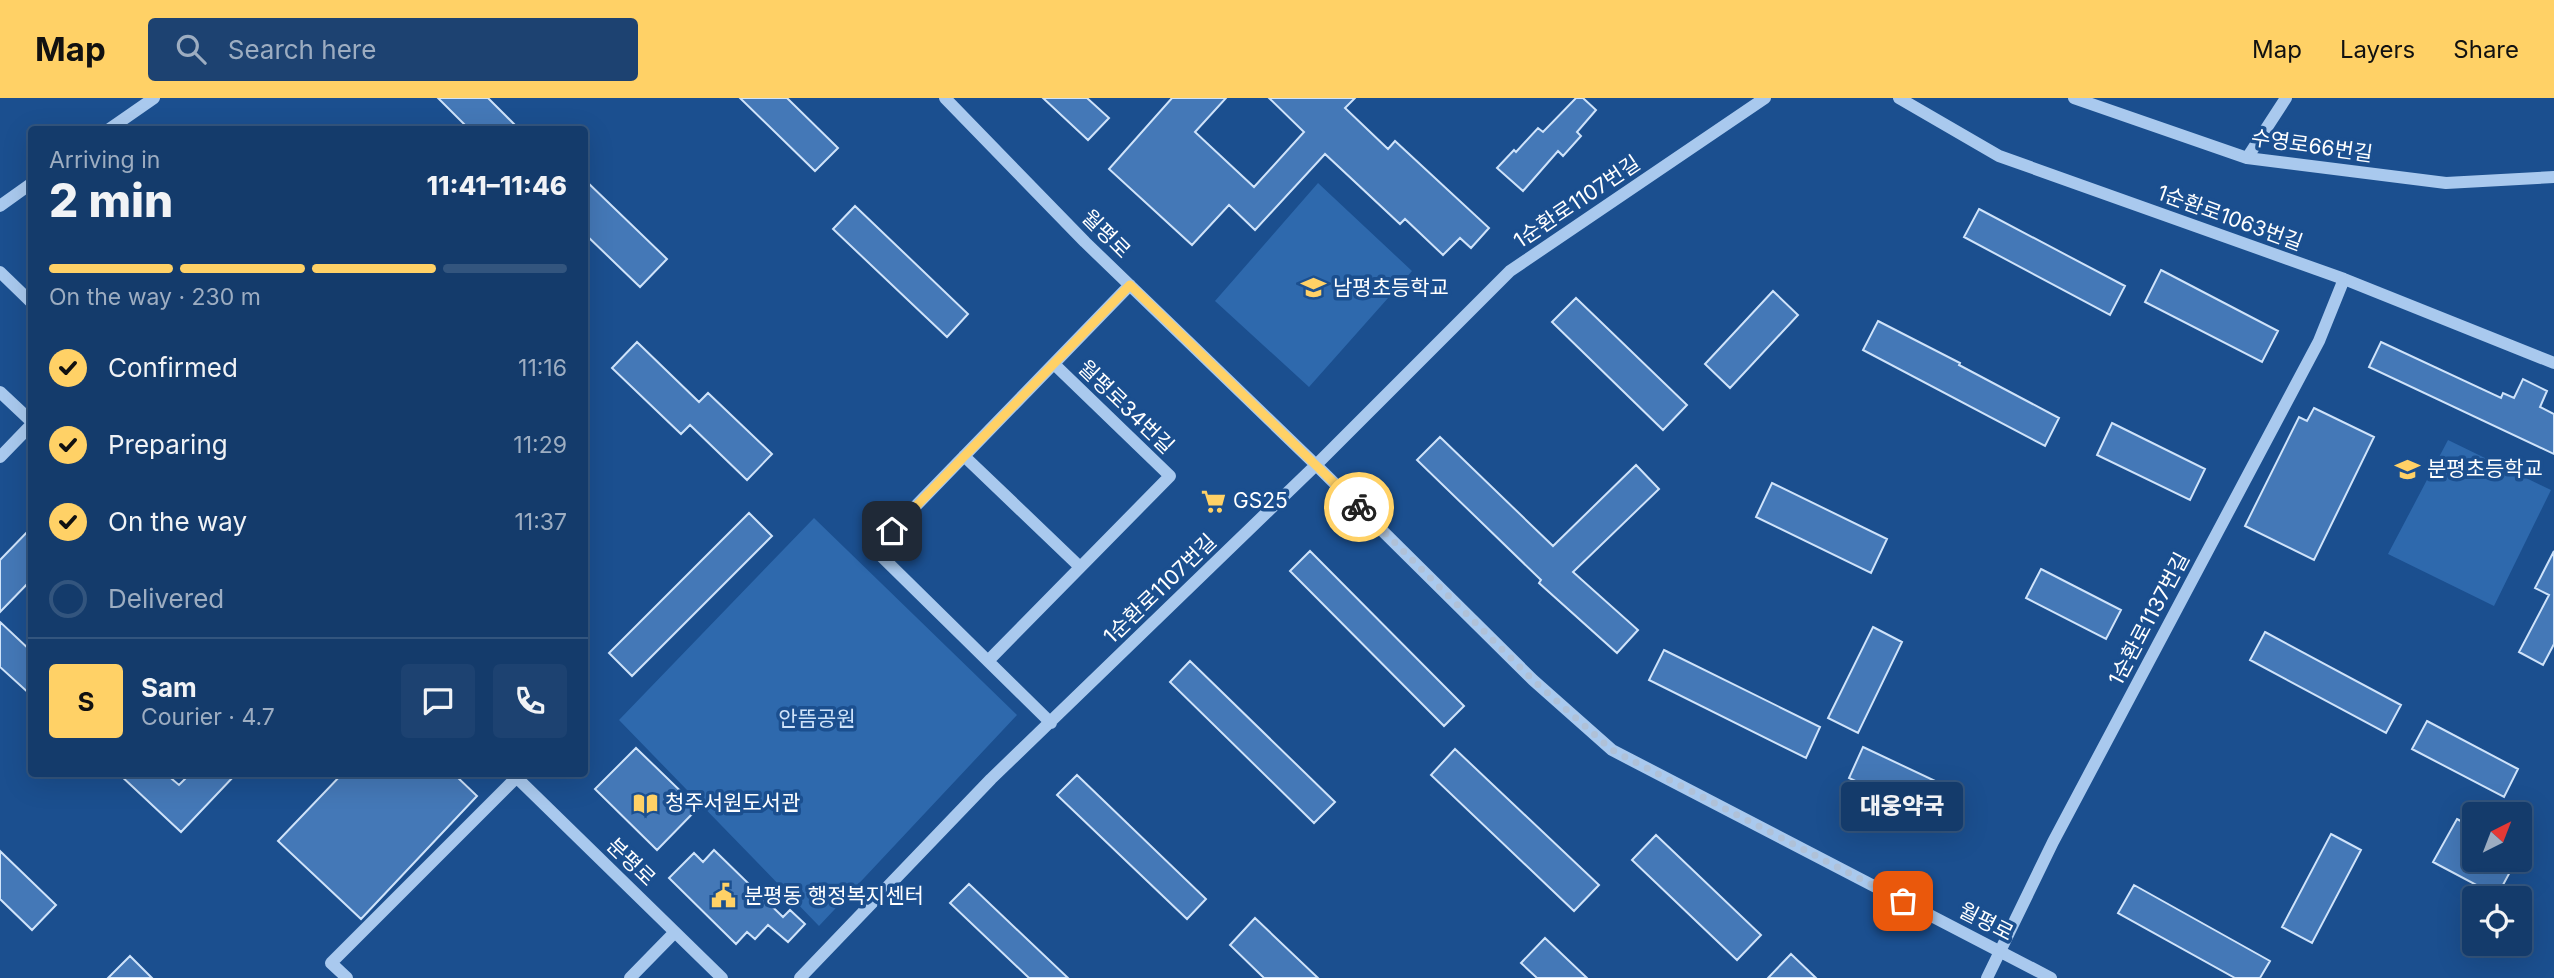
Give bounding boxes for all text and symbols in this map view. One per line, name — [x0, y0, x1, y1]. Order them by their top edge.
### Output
search box — [148, 18, 638, 81]
text: Map — [35, 29, 106, 69]
icon: search — [172, 30, 210, 68]
text: Search here — [228, 34, 376, 65]
text: Map — [2252, 35, 2302, 64]
text: Layers — [2340, 35, 2415, 64]
text: Share — [2453, 35, 2519, 64]
street label: 수영로66번길 — [2250, 125, 2375, 166]
text: Arriving in — [49, 146, 160, 174]
street label: 1순환로1107번길 — [1509, 150, 1645, 253]
text: 11:41–11:46 — [426, 170, 567, 201]
text: 2 min — [49, 172, 173, 228]
street label: 1순환로1063번길 — [2154, 180, 2306, 255]
street label: 월평로 — [1077, 204, 1136, 263]
school or university icon: 남평초등학교 — [1299, 274, 1327, 302]
place label: 남평초등학교 — [1333, 275, 1449, 300]
text: On the way · 230 m — [49, 283, 261, 311]
icon: check — [49, 349, 87, 387]
text: Confirmed — [108, 352, 238, 383]
text: 11:16 — [518, 354, 567, 382]
street label: 월평로34번길 — [1073, 355, 1179, 458]
icon: check — [49, 426, 87, 464]
text: Preparing — [108, 429, 228, 460]
text: 11:29 — [513, 431, 567, 459]
school or university icon: 분평초등학교 — [2393, 455, 2421, 483]
place label: 분평초등학교 — [2427, 456, 2543, 481]
courier — [1324, 472, 1394, 542]
supermarket icon: GS25 — [1199, 487, 1227, 515]
place label: GS25 — [1233, 488, 1288, 513]
icon: bike — [1340, 488, 1378, 526]
pin — [862, 501, 922, 561]
icon: check — [49, 503, 87, 541]
text: On the way — [108, 506, 247, 537]
text: 11:37 — [514, 508, 567, 536]
icon: home — [873, 512, 911, 550]
street label: 1순환로1107번길 — [1098, 529, 1221, 649]
street label: 1순환로1137번길 — [2103, 548, 2194, 690]
text: Delivered — [108, 583, 224, 614]
button: chat — [401, 664, 475, 738]
button: phone — [493, 664, 567, 738]
text: Sam — [141, 672, 197, 703]
text: S — [77, 686, 95, 717]
text: Courier · 4.7 — [141, 703, 275, 731]
park label: 안뜸공원 — [778, 706, 856, 731]
callout: 대웅약국 — [1842, 782, 1964, 831]
library icon: 청주서원도서관 — [631, 789, 659, 817]
place label: 청주서원도서관 — [665, 790, 800, 815]
text: 대웅약국 — [1860, 792, 1944, 820]
north arrow — [2462, 802, 2532, 872]
map controls — [2462, 802, 2532, 956]
street label: 분평로 — [602, 833, 661, 891]
pin — [1873, 871, 1933, 931]
public building icon: 분평동 행정복지센터 — [710, 882, 738, 910]
icon: bag — [1884, 882, 1922, 920]
place label: 분평동 행정복지센터 — [744, 883, 924, 908]
button: locate — [2462, 886, 2532, 956]
street label: 월평로 — [1955, 897, 2018, 946]

